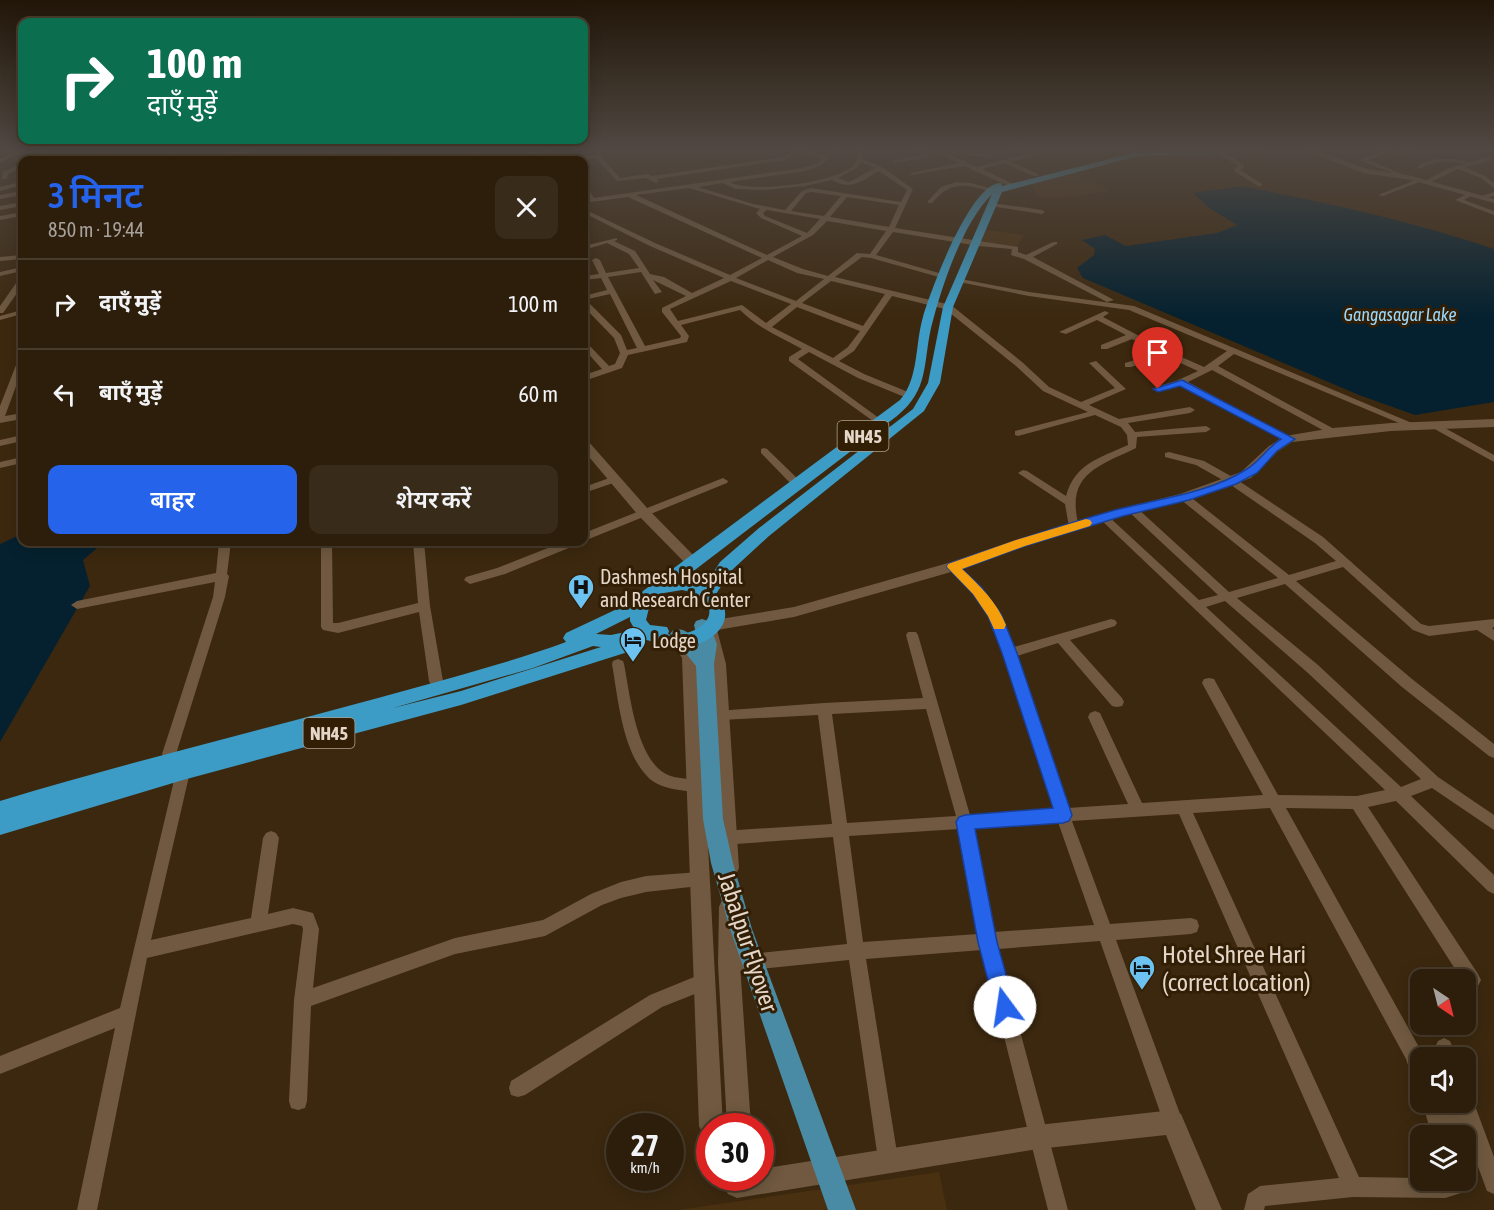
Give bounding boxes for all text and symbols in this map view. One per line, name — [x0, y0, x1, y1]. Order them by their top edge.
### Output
text: 100 m — [147, 39, 242, 87]
icon: right — [48, 42, 126, 120]
text: दाएँ मुड़ें — [147, 89, 218, 120]
text: 3 मिनट — [48, 174, 143, 216]
button: close — [495, 176, 558, 239]
text: 850 m · 19:44 — [48, 218, 144, 241]
icon: right — [48, 288, 81, 321]
text: दाएँ मुड़ें — [99, 289, 161, 315]
text: 100 m — [508, 291, 558, 317]
water label: Gangasagar Lake — [1343, 304, 1457, 325]
pin — [1132, 327, 1183, 389]
icon: arrive — [1141, 336, 1174, 369]
icon: left — [48, 378, 81, 411]
text: बाएँ मुड़ें — [99, 379, 162, 405]
text: 60 m — [518, 381, 558, 407]
road number: NH45 — [838, 421, 888, 451]
button: बाहर — [48, 465, 297, 534]
button: शेयर करें — [309, 465, 558, 534]
place label: Dashmesh Hospital and Research Center — [600, 565, 751, 611]
hospital icon: Dashmesh Hospital and Research Center — [566, 572, 596, 610]
hotel icon: Lodge — [618, 625, 648, 663]
place label: Lodge — [652, 629, 696, 652]
road number: NH45 — [304, 718, 354, 748]
street label: Jabalpur Flyover — [713, 869, 784, 1016]
place label: Hotel Shree Hari (correct location) — [1162, 941, 1311, 996]
hotel icon: Hotel Shree Hari (correct location) — [1127, 953, 1157, 991]
north arrow — [1410, 969, 1476, 1035]
map controls — [1410, 969, 1476, 1191]
position arrow — [973, 975, 1037, 1039]
button: sound — [1410, 1047, 1476, 1113]
speed limit sign: 30 — [696, 1113, 774, 1191]
button: layers — [1410, 1125, 1476, 1191]
text: 27 — [631, 1128, 659, 1162]
text: km/h — [630, 1159, 660, 1176]

